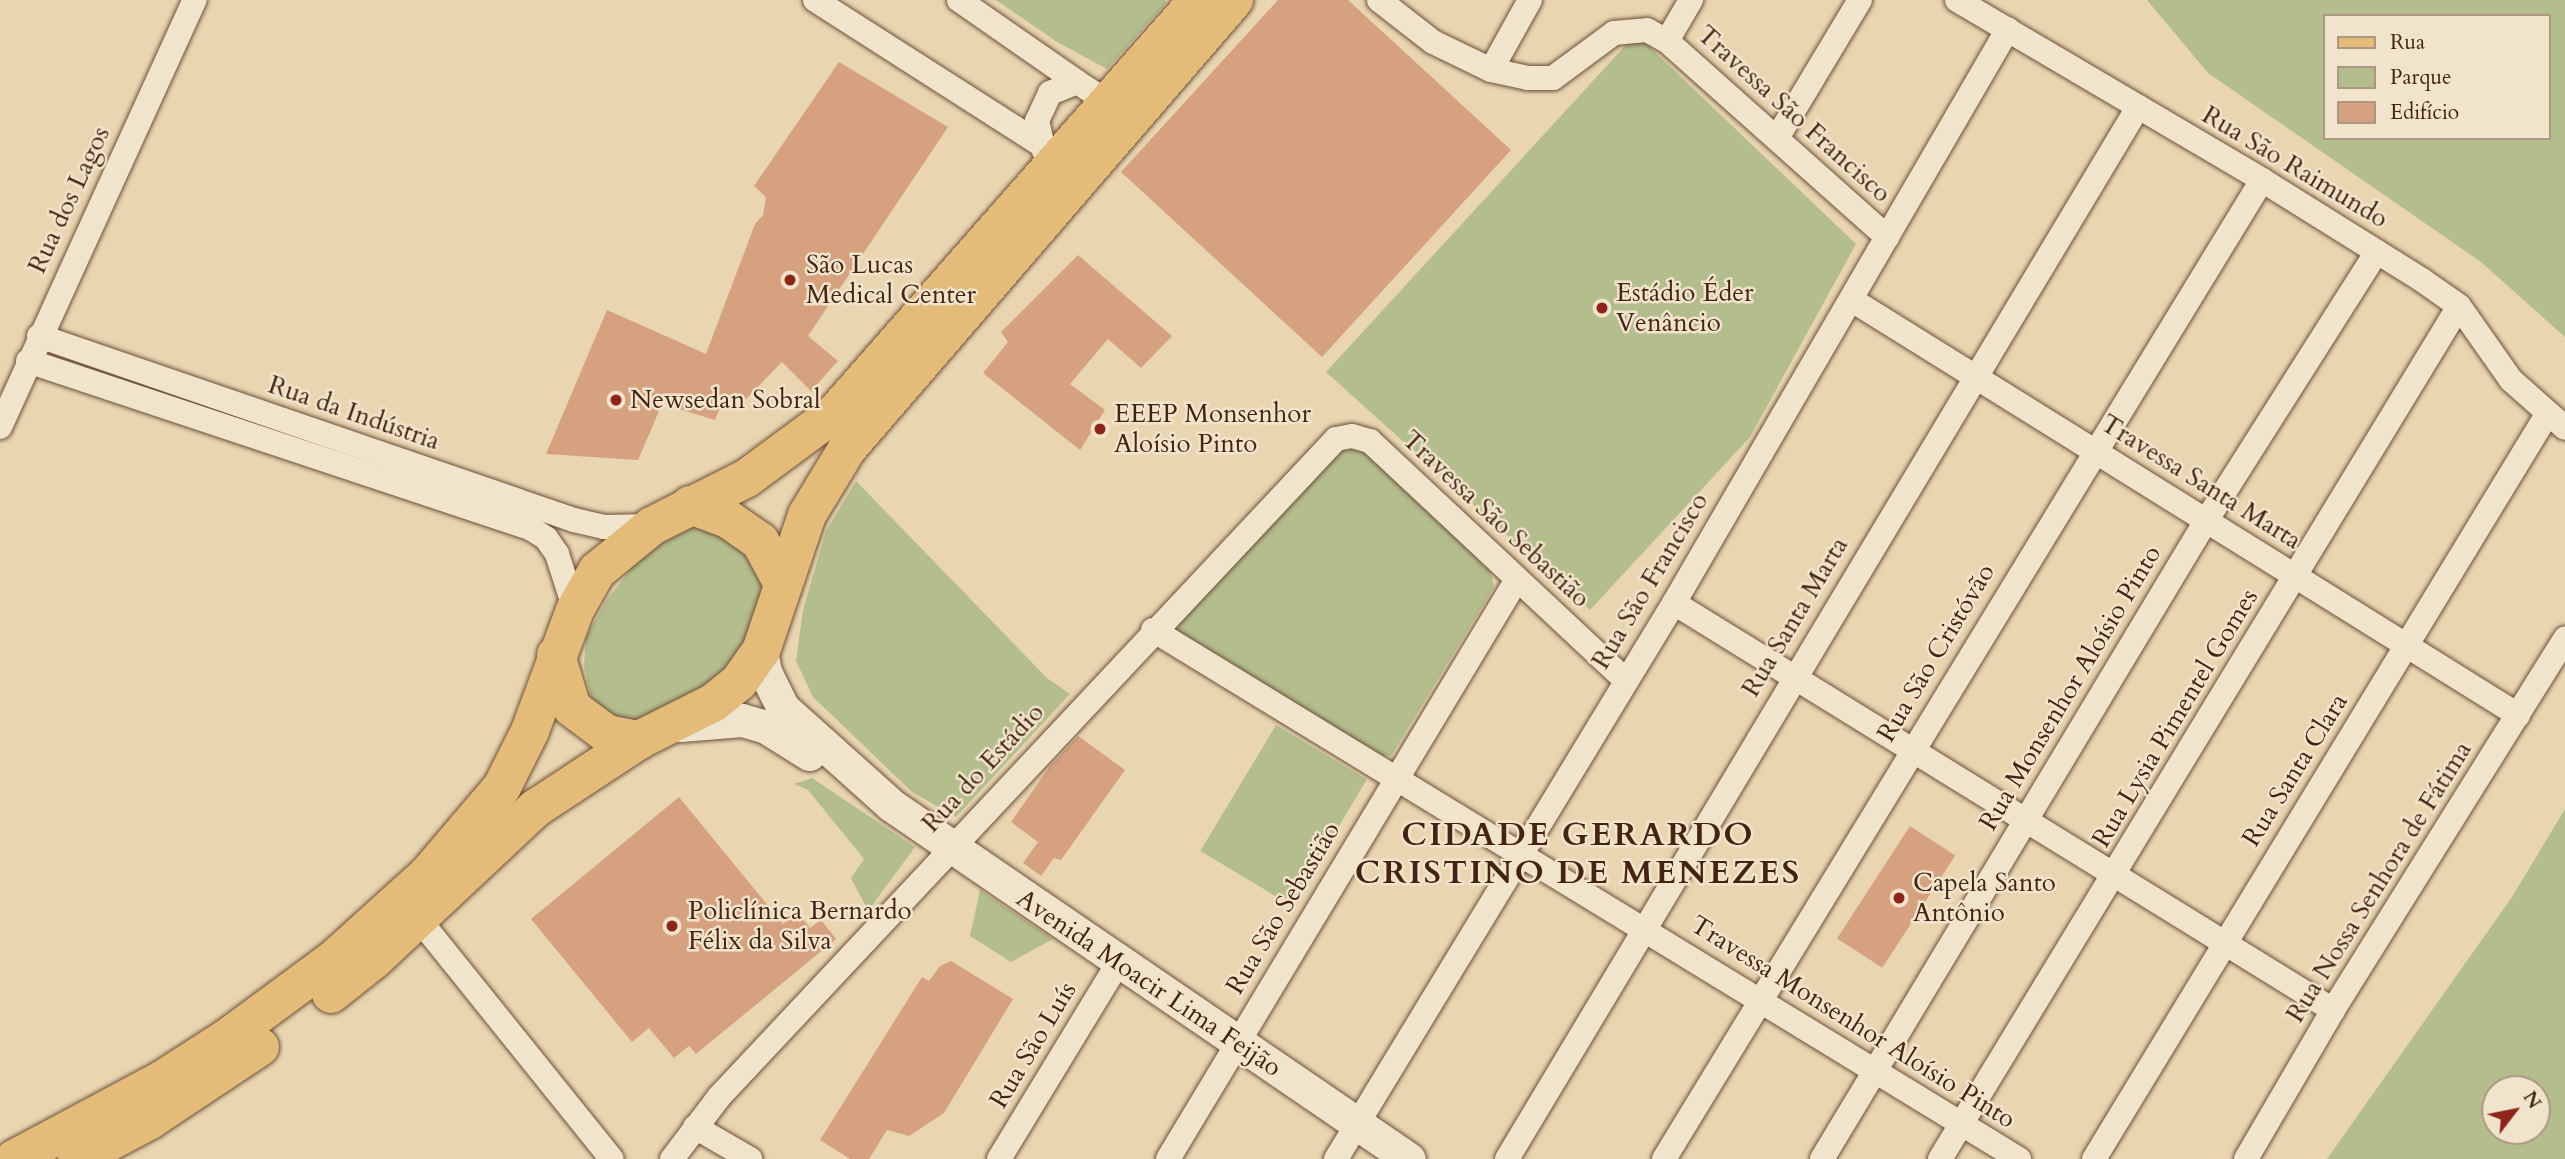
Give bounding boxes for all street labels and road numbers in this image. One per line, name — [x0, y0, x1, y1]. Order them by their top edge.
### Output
street label: Travessa São Francisco — [1691, 19, 1897, 209]
street label: Rua São Raimundo — [2196, 99, 2394, 235]
street label: Rua dos Lagos — [21, 122, 117, 278]
street label: Rua da Indústria — [264, 369, 444, 457]
street label: Travessa Santa Marta — [2095, 408, 2307, 556]
street label: Travessa São Sebastião — [1396, 424, 1596, 614]
street label: Rua São Francisco — [1585, 487, 1715, 675]
street label: Rua Santa Marta — [1735, 532, 1855, 702]
street label: Rua Monsenhor Aloísio Pinto — [1972, 540, 2168, 836]
street label: Rua São Cristóvão — [1871, 558, 2001, 748]
street label: Rua Lysia Pimentel Gomes — [2085, 583, 2265, 853]
street label: Rua Santa Clara — [2236, 688, 2354, 852]
street label: Rua do Estádio — [915, 697, 1051, 839]
street label: Rua Nossa Senhora de Fátima — [2280, 736, 2478, 1028]
street label: Rua São Sebastião — [1219, 816, 1347, 1000]
street label: Avenida Moacir Lima Feijão — [1011, 883, 1287, 1083]
street label: Travessa Monsenhor Aloísio Pinto — [1685, 909, 2021, 1135]
street label: Rua São Luís — [983, 976, 1083, 1114]

